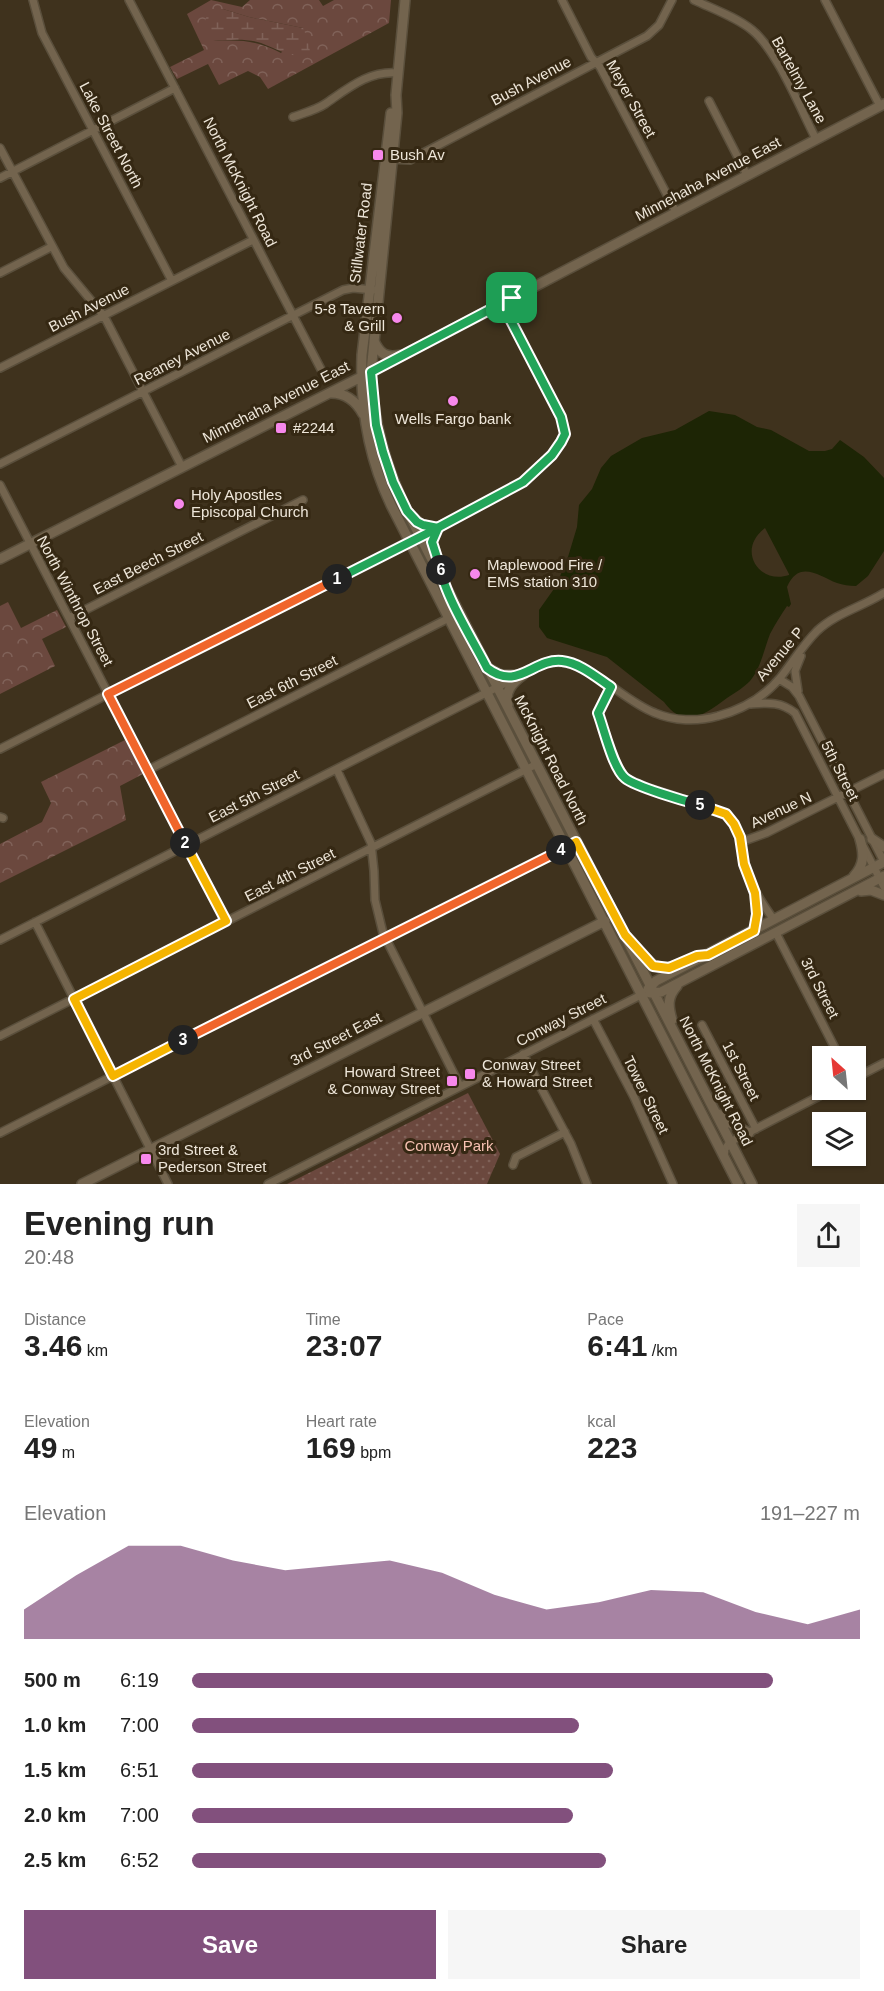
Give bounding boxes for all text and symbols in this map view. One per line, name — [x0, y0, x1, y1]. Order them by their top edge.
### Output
street label: Bartelmy Lane — [769, 33, 830, 126]
street label: Bush Avenue — [488, 52, 574, 109]
street label: Meyer Street — [603, 57, 660, 141]
street label: Lake Street North — [76, 79, 147, 191]
street label: North McKnight Road — [200, 114, 281, 250]
street label: Minnehaha Avenue East — [632, 133, 784, 224]
place label: Bush Av — [390, 146, 445, 163]
marker: Bush Av — [371, 148, 385, 162]
street label: Stillwater Road — [346, 182, 375, 284]
pin — [486, 272, 537, 323]
street label: Bush Avenue — [46, 280, 132, 335]
icon: arrive — [495, 281, 528, 314]
place label: 5-8 Tavern & Grill — [314, 300, 385, 334]
marker: 5-8 Tavern & Grill — [390, 311, 404, 325]
street label: Reaney Avenue — [131, 325, 233, 388]
street label: Minnehaha Avenue East — [200, 357, 353, 446]
marker: Wells Fargo bank — [446, 394, 460, 408]
place label: Wells Fargo bank — [395, 410, 512, 427]
place label: #2244 — [293, 419, 335, 436]
marker: #2244 — [274, 421, 288, 435]
place label: Holy Apostles Episcopal Church — [191, 486, 309, 520]
marker: Holy Apostles Episcopal Church — [172, 497, 186, 511]
street label: East Beech Street — [90, 527, 206, 598]
street label: North Winthrop Street — [34, 533, 117, 670]
pin: 6 — [426, 555, 456, 585]
place label: Maplewood Fire / EMS station 310 — [487, 556, 603, 590]
text: 6 — [437, 561, 445, 578]
pin: 1 — [322, 564, 352, 594]
marker: Maplewood Fire / EMS station 310 — [468, 567, 482, 581]
text: 1 — [333, 570, 341, 587]
street label: Avenue P — [752, 623, 807, 684]
street label: East 6th Street — [244, 651, 341, 712]
street label: McKnight Road North — [511, 692, 592, 828]
street label: 5th Street — [818, 738, 863, 804]
street label: East 5th Street — [206, 765, 303, 826]
street label: Avenue N — [747, 788, 814, 831]
pin: 5 — [685, 790, 715, 820]
text: 5 — [696, 796, 704, 813]
pin: 2 — [170, 828, 200, 858]
text: 2 — [181, 834, 189, 851]
pin: 4 — [546, 835, 576, 865]
text: 4 — [557, 841, 565, 858]
street label: East 4th Street — [242, 844, 339, 905]
street label: 3rd Street — [798, 955, 843, 1022]
street label: Conway Street — [513, 989, 609, 1049]
street label: 3rd Street East — [287, 1008, 385, 1069]
street label: North McKnight Road — [676, 1013, 757, 1149]
pin: 3 — [168, 1025, 198, 1055]
text: 3 — [179, 1031, 187, 1048]
street label: 1st Street — [719, 1038, 764, 1104]
north arrow — [812, 1046, 866, 1100]
map controls — [812, 1046, 866, 1166]
street label: Tower Street — [620, 1053, 673, 1137]
place label: Conway Street & Howard Street — [482, 1056, 593, 1090]
place label: Howard Street & Conway Street — [327, 1063, 441, 1097]
marker: Conway Street & Howard Street — [463, 1067, 477, 1081]
marker: Howard Street & Conway Street — [445, 1074, 459, 1088]
button: layers — [812, 1112, 866, 1166]
park label: Conway Park — [404, 1137, 494, 1154]
place label: 3rd Street & Pederson Street — [158, 1141, 267, 1175]
marker: 3rd Street & Pederson Street — [139, 1152, 153, 1166]
button: share — [797, 1204, 860, 1267]
text: Evening run — [24, 1205, 215, 1242]
text: 20:48 — [24, 1246, 74, 1268]
text: Distance — [24, 1311, 86, 1328]
text: Time — [306, 1311, 341, 1328]
text: Pace — [587, 1311, 624, 1328]
text: 3.46 — [24, 1329, 82, 1362]
text: 23:07 — [306, 1329, 382, 1362]
text: 6:41 — [587, 1329, 647, 1362]
text: km — [82, 1342, 108, 1359]
text: /km — [647, 1342, 678, 1359]
text: Elevation — [24, 1413, 90, 1430]
text: Heart rate — [306, 1413, 377, 1430]
text: kcal — [587, 1413, 616, 1430]
text: 49 — [24, 1431, 57, 1464]
text: 169 — [306, 1431, 356, 1464]
text: 223 — [587, 1431, 637, 1464]
text: m — [57, 1444, 75, 1461]
text: bpm — [356, 1444, 391, 1461]
text: Elevation — [24, 1502, 106, 1524]
text: 191–227 m — [760, 1502, 860, 1524]
text: 500 m — [24, 1669, 81, 1691]
text: 6:19 — [120, 1669, 159, 1691]
text: 1.0 km — [24, 1714, 86, 1736]
text: 7:00 — [120, 1714, 159, 1736]
text: 1.5 km — [24, 1759, 86, 1781]
text: 6:51 — [120, 1759, 159, 1781]
text: 2.0 km — [24, 1804, 86, 1826]
text: 7:00 — [120, 1804, 159, 1826]
text: 2.5 km — [24, 1849, 86, 1871]
text: 6:52 — [120, 1849, 159, 1871]
button: Save — [24, 1910, 436, 1979]
button: Share — [448, 1910, 860, 1979]

